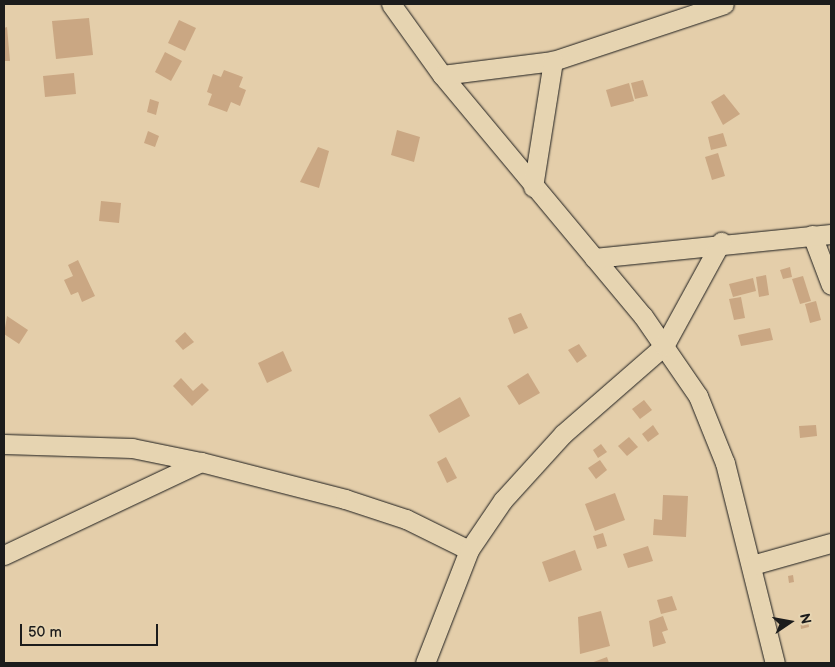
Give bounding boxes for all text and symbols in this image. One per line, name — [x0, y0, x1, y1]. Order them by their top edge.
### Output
north arrow — [765, 597, 815, 647]
text: N — [796, 612, 815, 626]
scale bar — [22, 614, 160, 646]
text: 50 m — [28, 623, 62, 642]

